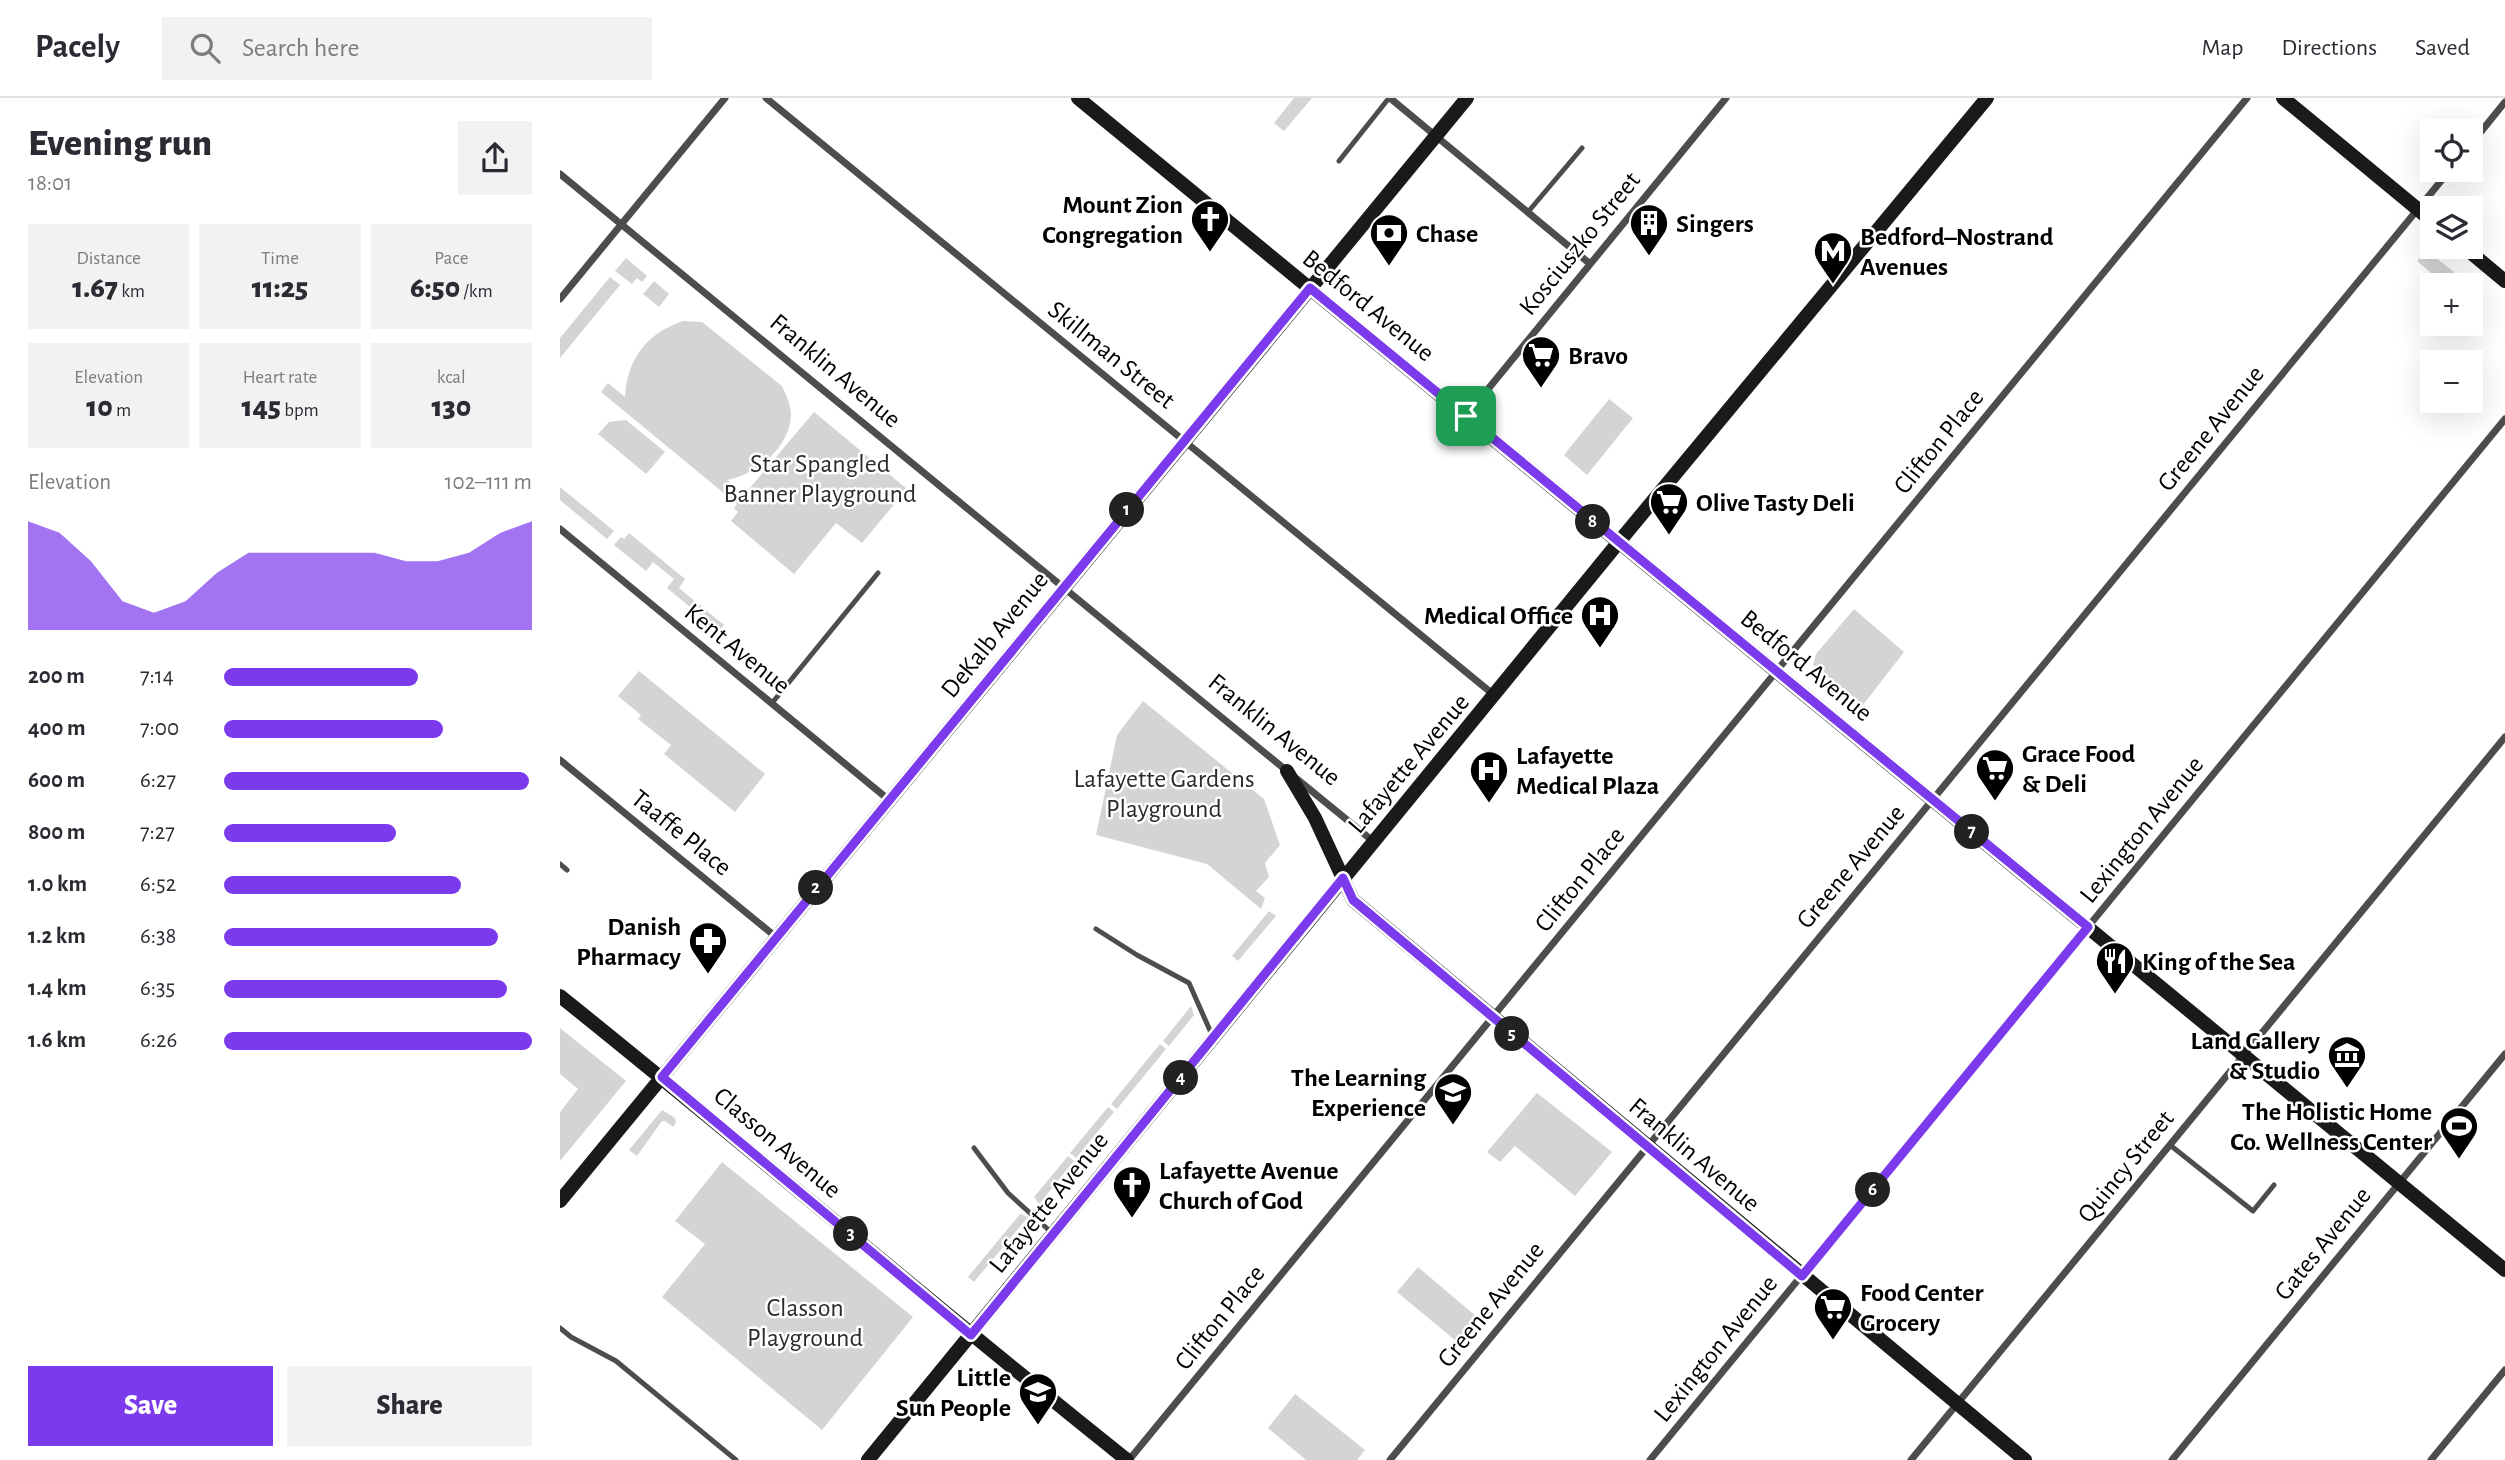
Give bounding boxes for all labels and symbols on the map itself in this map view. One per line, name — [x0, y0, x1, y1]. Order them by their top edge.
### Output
street label: Kosciuszko Street — [1514, 167, 1645, 320]
place label: Mount Zion Congregation — [1042, 192, 1183, 248]
church icon: Mount Zion Congregation — [1189, 198, 1231, 253]
building icon: Singers — [1628, 202, 1670, 257]
place label: Singers — [1676, 211, 1754, 237]
bank icon: Chase — [1368, 212, 1410, 267]
place label: Chase — [1416, 221, 1478, 247]
place label: Bedford–Nostrand Avenues — [1860, 224, 2054, 280]
metro station icon: Bedford–Nostrand Avenues — [1812, 230, 1854, 285]
street label: Bedford Avenue — [1298, 245, 1439, 367]
street label: Skillman Street — [1043, 296, 1180, 413]
street label: Franklin Avenue — [765, 309, 906, 433]
supermarket icon: Bravo — [1520, 334, 1562, 389]
place label: Bravo — [1568, 343, 1628, 369]
street label: Greene Avenue — [2153, 361, 2269, 496]
street label: Clifton Place — [1889, 384, 1989, 499]
pin — [1436, 386, 1496, 446]
park label: Star Spangled Banner Playground — [724, 451, 916, 507]
supermarket icon: Olive Tasty Deli — [1648, 481, 1690, 536]
place label: Olive Tasty Deli — [1696, 490, 1855, 516]
pin: 1 — [1110, 492, 1144, 528]
pin: 8 — [1576, 504, 1610, 540]
street label: DeKalb Avenue — [936, 567, 1053, 703]
hospital icon: Medical Office — [1579, 594, 1621, 649]
street label: Kent Avenue — [680, 599, 795, 699]
place label: Medical Office — [1424, 603, 1573, 629]
street label: Bedford Avenue — [1736, 605, 1877, 727]
street label: Franklin Avenue — [1203, 669, 1345, 791]
street label: Lafayette Avenue — [1343, 689, 1474, 838]
place label: Grace Food & Deli — [2022, 741, 2135, 797]
place label: Lafayette Medical Plaza — [1516, 743, 1659, 799]
supermarket icon: Grace Food & Deli — [1974, 747, 2016, 802]
hospital icon: Lafayette Medical Plaza — [1468, 749, 1510, 804]
street label: Lexington Avenue — [2075, 751, 2209, 908]
park label: Lafayette Gardens Playground — [1073, 766, 1255, 822]
street label: Taaffe Place — [626, 785, 736, 881]
street label: Greene Avenue — [1792, 800, 1910, 934]
pin: 7 — [1954, 814, 1990, 850]
street label: Clifton Place — [1530, 822, 1630, 937]
pin: 2 — [798, 870, 834, 906]
place label: Danish Pharmacy — [576, 914, 681, 970]
pharmacy icon: Danish Pharmacy — [687, 920, 729, 975]
restaurant icon: King of the Sea — [2094, 940, 2136, 995]
place label: King of the Sea — [2142, 949, 2296, 975]
pin: 5 — [1494, 1016, 1530, 1052]
place label: Land Gallery & Studio — [2190, 1028, 2320, 1084]
museum icon: Land Gallery & Studio — [2326, 1034, 2368, 1089]
pin: 4 — [1164, 1060, 1198, 1096]
place label: The Learning Experience — [1291, 1065, 1427, 1121]
school or university icon: The Learning Experience — [1432, 1071, 1474, 1126]
street label: Classon Avenue — [709, 1082, 846, 1203]
street label: Franklin Avenue — [1624, 1093, 1765, 1217]
place label: The Holistic Home Co. Wellness Center — [2230, 1099, 2432, 1155]
sports icon: The Holistic Home Co. Wellness Center — [2438, 1105, 2480, 1160]
street label: Quincy Street — [2073, 1106, 2179, 1228]
street label: Lafayette Avenue — [984, 1127, 1113, 1278]
place label: Lafayette Avenue Church of God — [1159, 1158, 1339, 1214]
church icon: Lafayette Avenue Church of God — [1111, 1164, 1153, 1219]
pin: 6 — [1856, 1172, 1890, 1208]
street label: Gates Avenue — [2270, 1182, 2376, 1305]
pin: 3 — [834, 1216, 868, 1252]
street label: Greene Avenue — [1433, 1237, 1549, 1372]
street label: Clifton Place — [1170, 1260, 1270, 1375]
street label: Lexington Avenue — [1649, 1270, 1783, 1427]
place label: Food Center Grocery — [1860, 1280, 1983, 1336]
supermarket icon: Food Center Grocery — [1812, 1286, 1854, 1341]
park label: Classon Playground — [747, 1295, 863, 1351]
place label: Little Sun People — [896, 1365, 1011, 1421]
school or university icon: Little Sun People — [1017, 1371, 1059, 1426]

